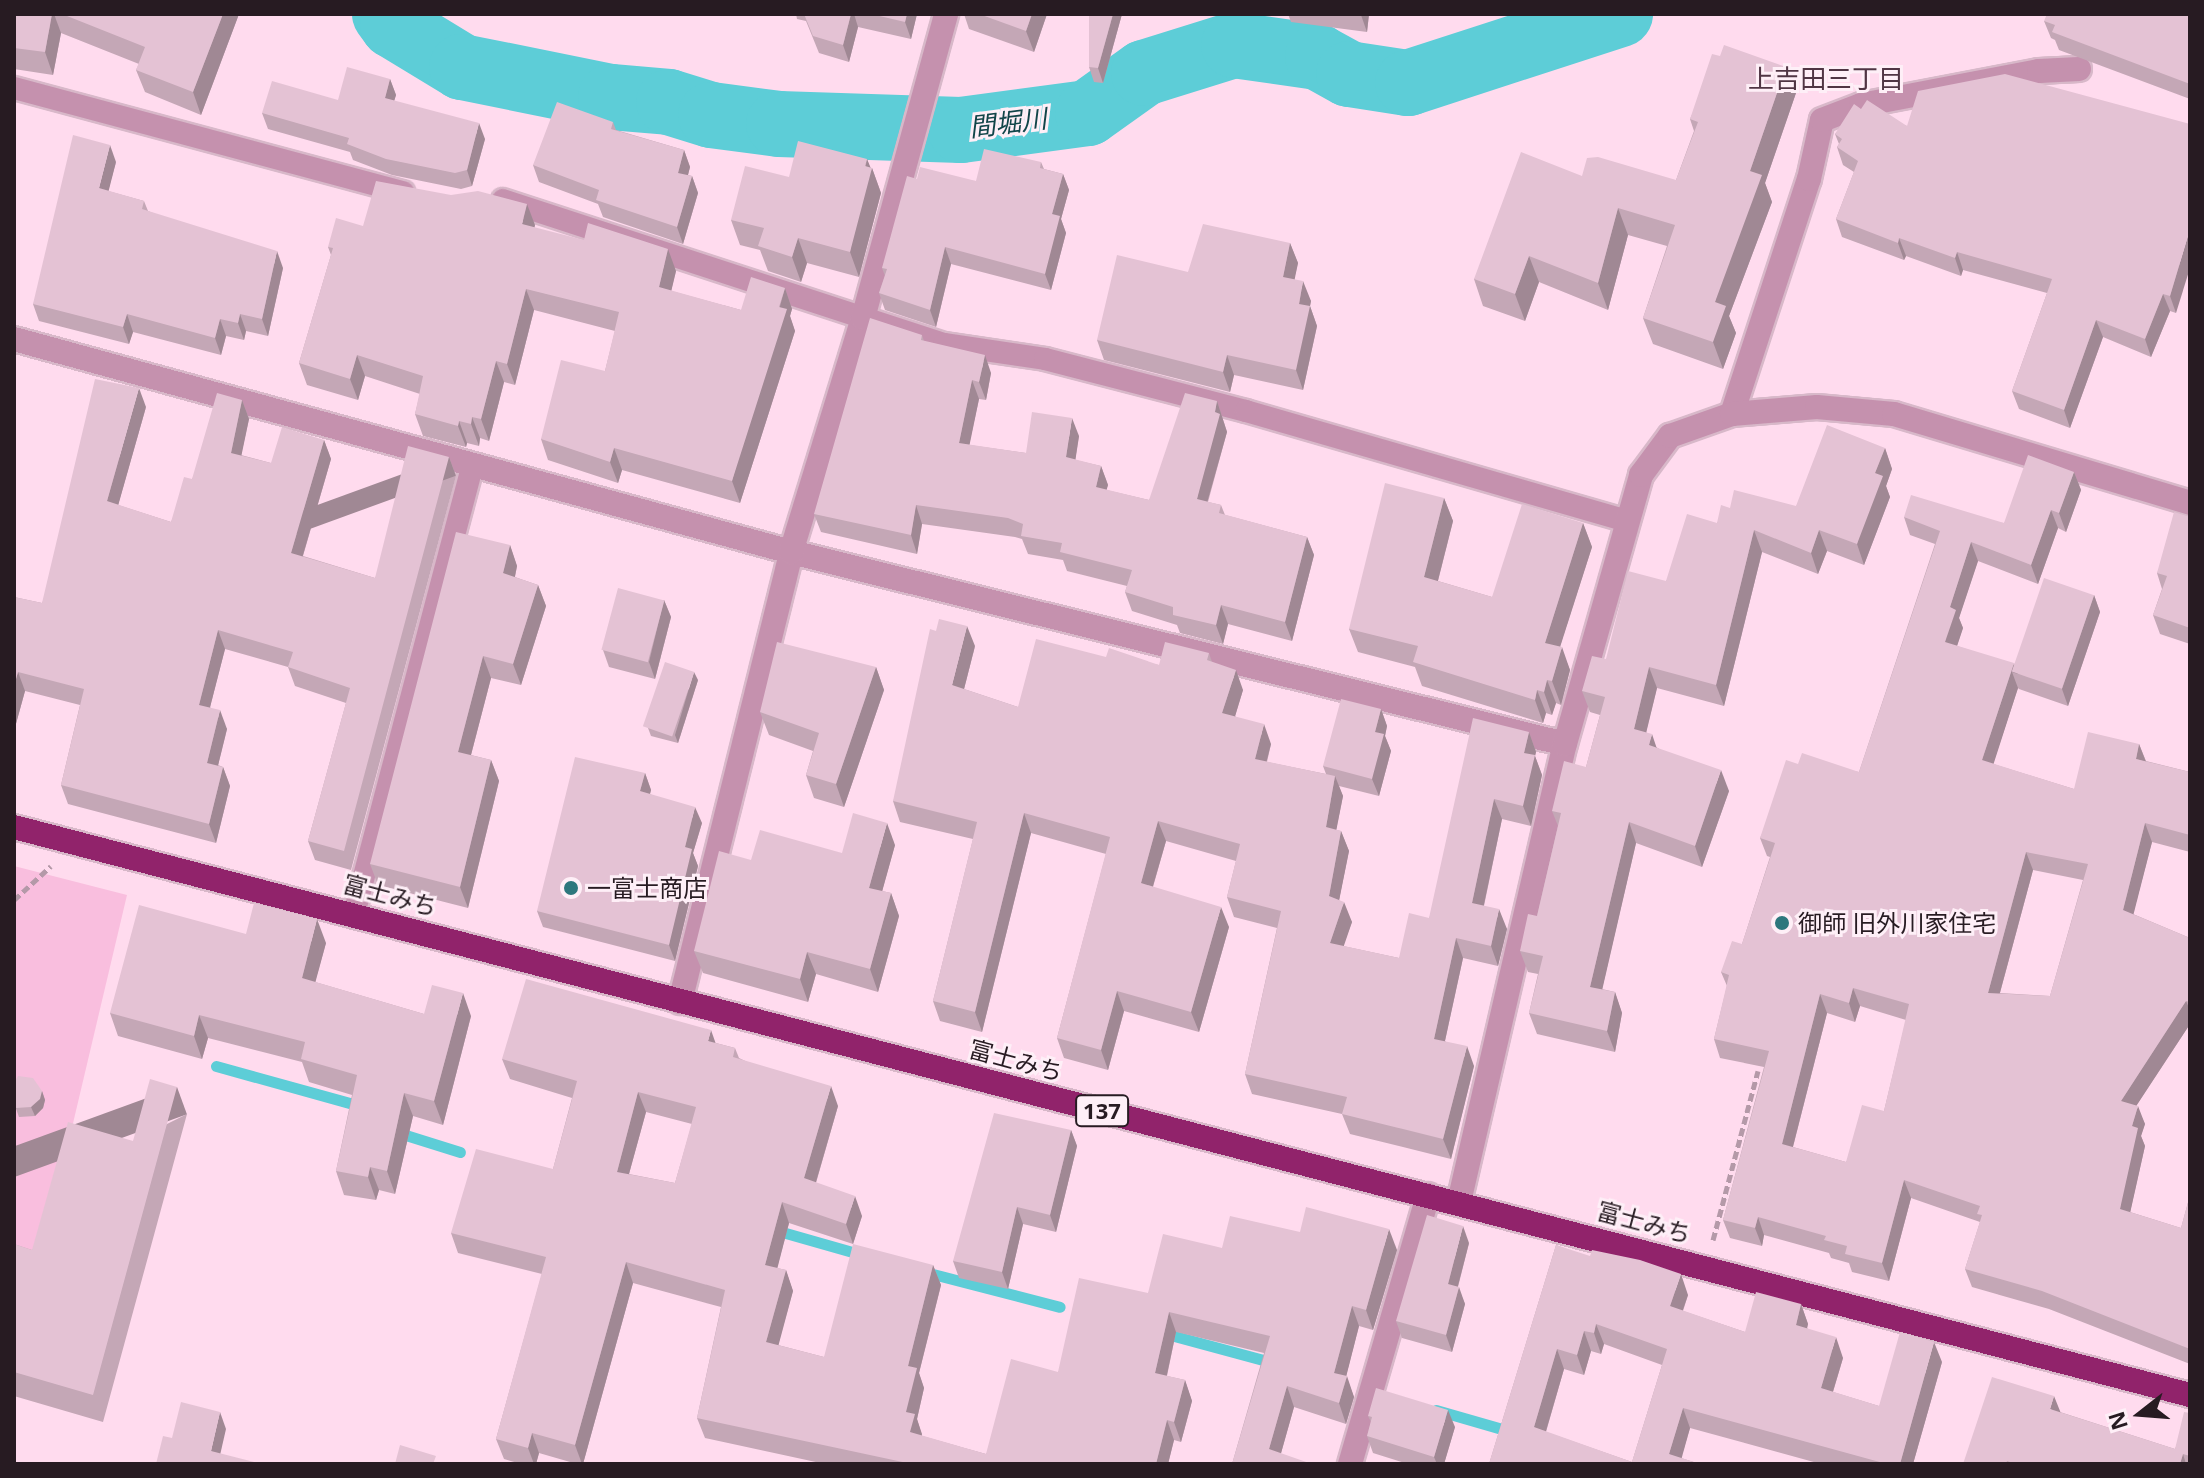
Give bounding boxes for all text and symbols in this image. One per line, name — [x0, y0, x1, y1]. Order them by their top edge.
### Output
district label: 上吉田三丁目 — [1748, 63, 1904, 95]
water label: 間堀川 — [967, 103, 1049, 143]
street label: 富士みち — [340, 869, 440, 921]
place label: 一富士商店 — [587, 874, 707, 902]
marker: 一富士商店 — [562, 879, 580, 897]
place label: 御師 旧外川家住宅 — [1798, 909, 1996, 937]
marker: 御師 旧外川家住宅 — [1773, 914, 1791, 932]
street label: 富士みち — [966, 1034, 1066, 1086]
road number: 137 — [1074, 1093, 1130, 1129]
street label: 富士みち — [1594, 1196, 1694, 1248]
north arrow — [2100, 1374, 2180, 1454]
text: N — [2100, 1408, 2134, 1434]

